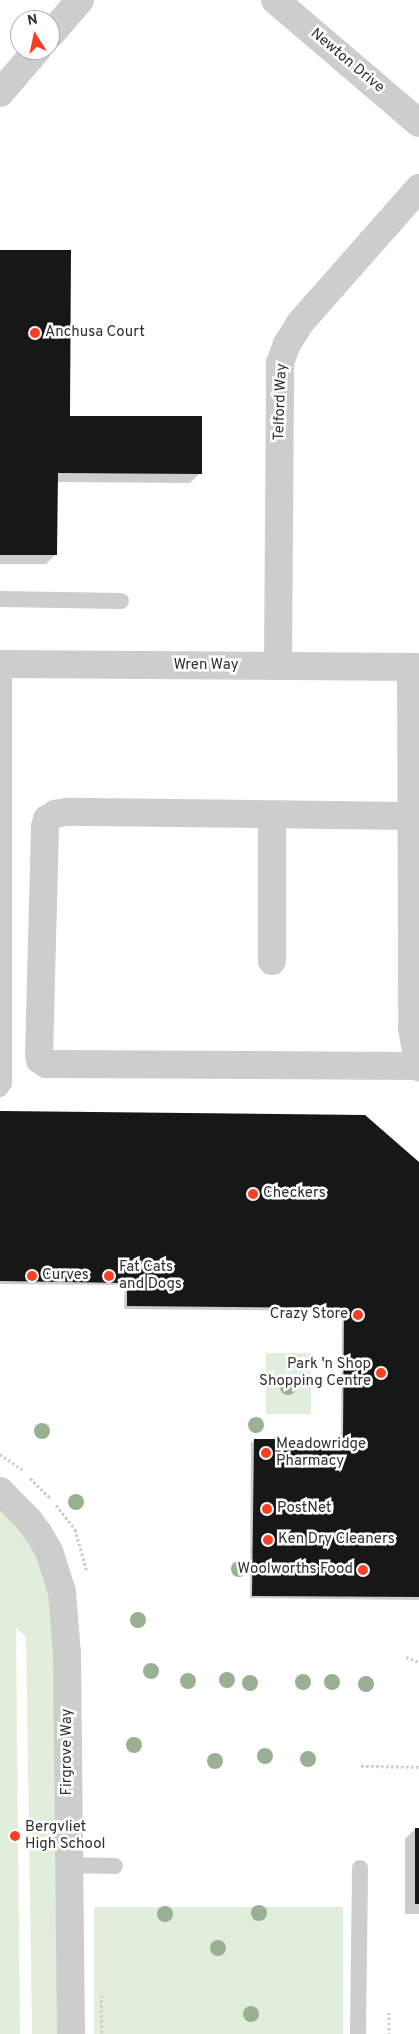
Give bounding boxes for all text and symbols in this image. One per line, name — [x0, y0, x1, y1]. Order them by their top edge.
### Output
north arrow — [10, 10, 60, 60]
text: N — [26, 11, 39, 30]
street label: Newton Drive — [306, 25, 388, 97]
place label: Anchusa Court — [45, 324, 145, 342]
marker: Anchusa Court — [29, 327, 41, 339]
street label: Telford Way — [271, 363, 291, 441]
street label: Wren Way — [173, 657, 239, 675]
place label: Checkers — [263, 1185, 326, 1203]
marker: Checkers — [247, 1188, 259, 1200]
place label: Fat Cats and Dogs — [119, 1258, 182, 1293]
place label: Curves — [42, 1267, 89, 1285]
marker: Curves — [26, 1270, 38, 1282]
marker: Fat Cats and Dogs — [103, 1270, 115, 1282]
place label: Crazy Store — [270, 1306, 348, 1324]
marker: Crazy Store — [352, 1309, 364, 1321]
place label: Park 'n Shop Shopping Centre — [259, 1355, 371, 1390]
marker: Park 'n Shop Shopping Centre — [375, 1367, 387, 1379]
place label: Meadowridge Pharmacy — [276, 1435, 366, 1470]
marker: Meadowridge Pharmacy — [260, 1447, 272, 1459]
place label: PostNet — [277, 1500, 332, 1518]
marker: PostNet — [261, 1503, 273, 1515]
place label: Ken Dry Cleaners — [278, 1531, 395, 1549]
marker: Ken Dry Cleaners — [262, 1534, 274, 1546]
place label: Woolworths Food — [238, 1561, 353, 1579]
marker: Woolworths Food — [357, 1564, 369, 1576]
street label: Firgrove Way — [59, 1708, 77, 1796]
place label: Bergvliet High School — [25, 1818, 106, 1853]
marker: Bergvliet High School — [9, 1830, 21, 1842]

